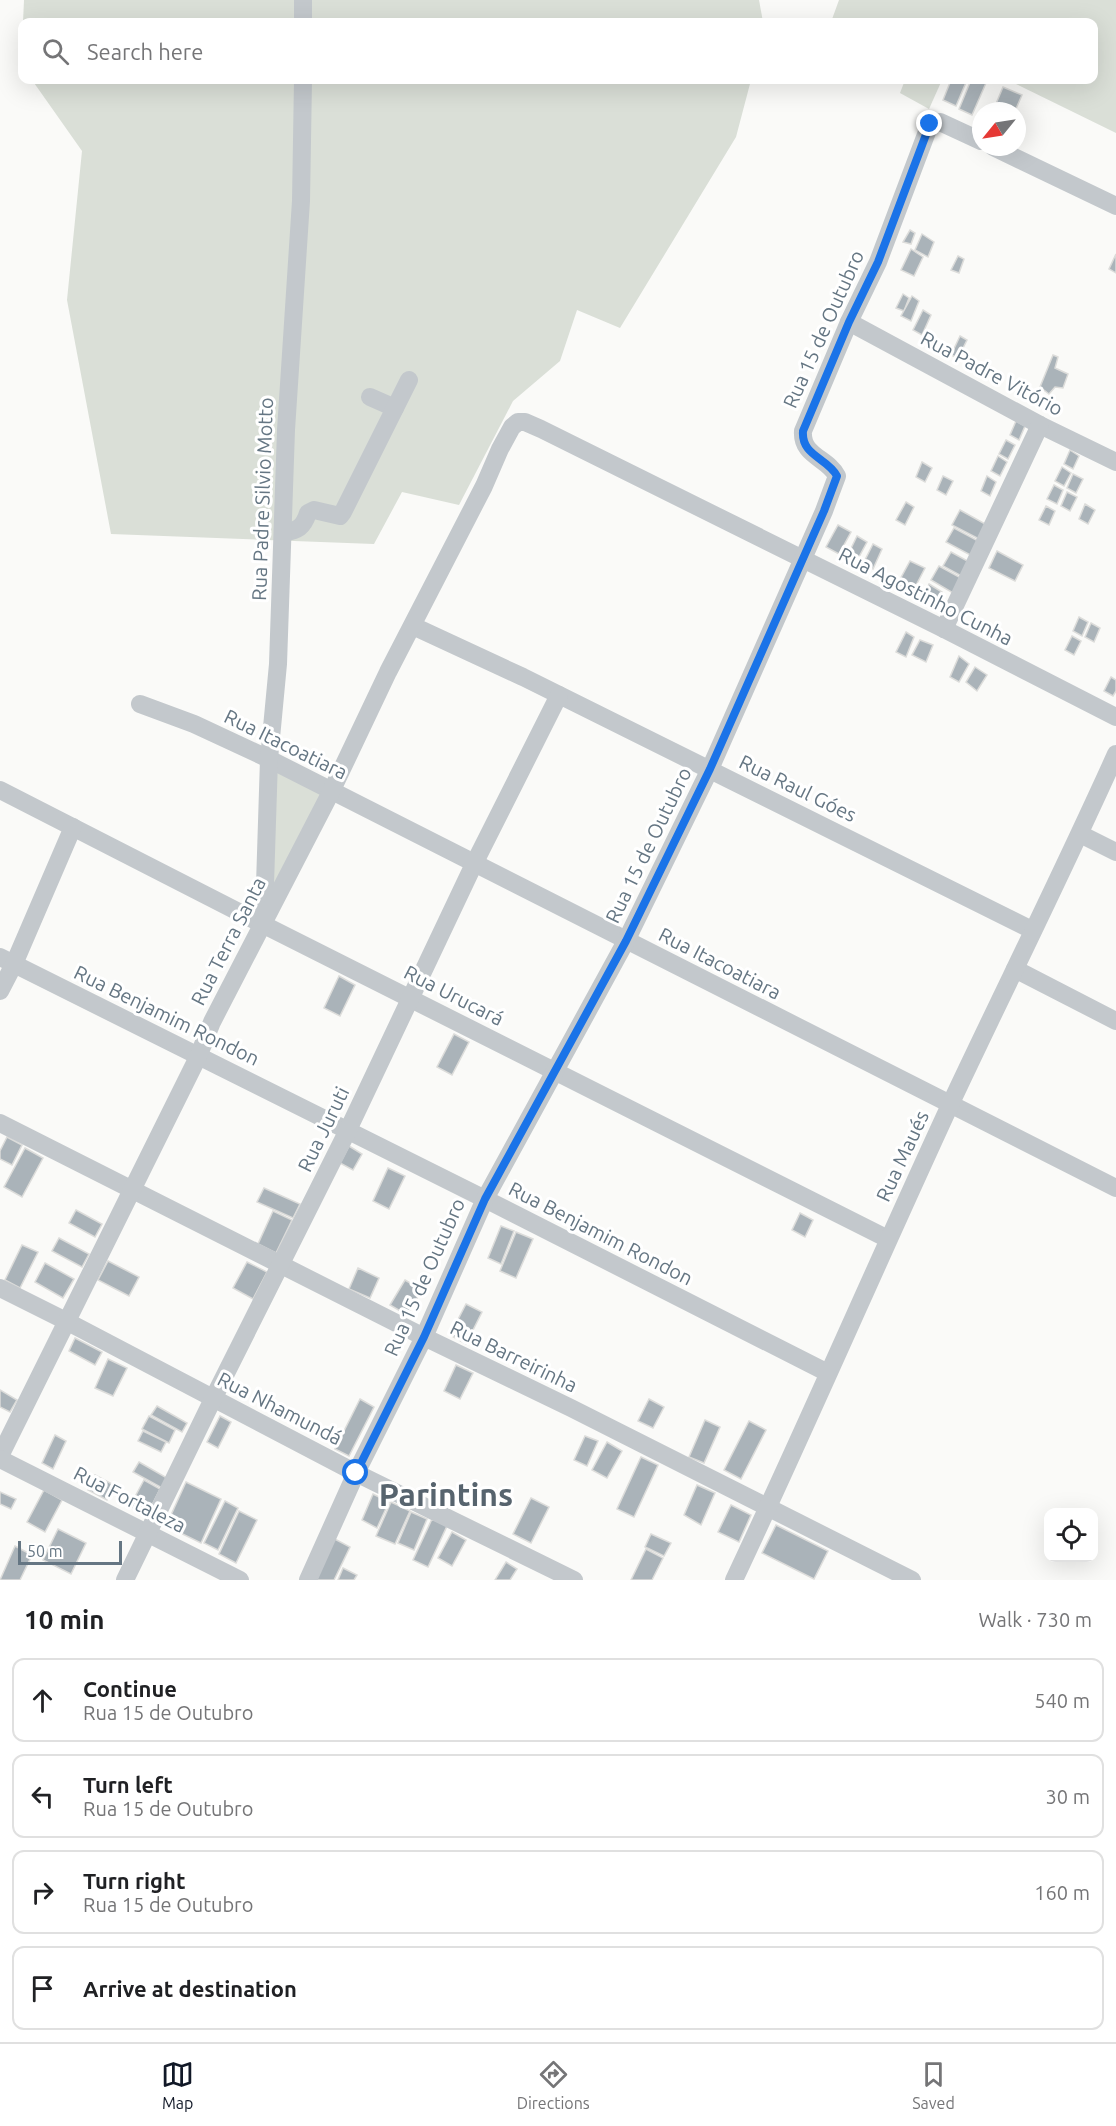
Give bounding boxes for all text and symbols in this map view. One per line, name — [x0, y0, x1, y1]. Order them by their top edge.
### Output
search box — [18, 18, 1098, 84]
icon: search — [39, 35, 72, 68]
text: Search here — [87, 39, 203, 64]
north arrow — [972, 102, 1026, 156]
route end — [916, 110, 942, 136]
street label: Rua 15 de Outubro — [778, 246, 868, 412]
street label: Rua Padre Vitório — [917, 326, 1067, 420]
street label: Rua Padre Silvio Motto — [247, 397, 277, 601]
street label: Rua Agostinho Cunha — [835, 542, 1017, 650]
street label: Rua Itacoatiara — [221, 704, 351, 784]
street label: Rua Raul Góes — [736, 750, 860, 826]
street label: Rua 15 de Outubro — [600, 763, 696, 927]
street label: Rua Terra Santa — [186, 873, 270, 1009]
street label: Rua Itacoatiara — [655, 922, 785, 1004]
street label: Rua Benjamim Rondon — [71, 960, 263, 1070]
street label: Rua Urucará — [400, 960, 508, 1030]
street label: Rua Juruti — [293, 1083, 353, 1175]
street label: Rua Maués — [871, 1107, 933, 1205]
street label: Rua Benjamim Rondon — [505, 1177, 697, 1289]
street label: Rua 15 de Outubro — [379, 1194, 469, 1360]
street label: Rua Barreirinha — [447, 1315, 581, 1397]
street label: Rua Nhamundá — [214, 1367, 346, 1449]
route start — [342, 1459, 368, 1485]
street label: Rua Fortaleza — [70, 1461, 190, 1537]
district label: Parintins — [379, 1476, 513, 1512]
map controls — [1044, 1508, 1098, 1562]
button: locate — [1044, 1508, 1098, 1562]
scale bar — [18, 1538, 122, 1566]
text: 50 m — [27, 1542, 63, 1560]
text: 10 min — [24, 1605, 104, 1634]
text: Walk · 730 m — [979, 1608, 1092, 1631]
text: Continue — [83, 1676, 177, 1701]
icon: ahead — [26, 1684, 59, 1717]
text: 540 m — [1034, 1689, 1090, 1712]
text: Rua 15 de Outubro — [83, 1701, 253, 1724]
text: Turn left — [83, 1772, 173, 1797]
icon: left — [26, 1780, 59, 1813]
text: 30 m — [1046, 1785, 1090, 1808]
text: Rua 15 de Outubro — [83, 1797, 253, 1820]
text: Turn right — [83, 1868, 185, 1893]
icon: right — [26, 1876, 59, 1909]
text: 160 m — [1034, 1881, 1090, 1904]
text: Rua 15 de Outubro — [83, 1893, 253, 1916]
icon: arrive — [26, 1972, 59, 2005]
text: Arrive at destination — [83, 1976, 297, 2001]
tab: Map — [161, 2058, 194, 2112]
tab: Directions — [517, 2058, 590, 2112]
tab: Saved — [912, 2058, 955, 2112]

